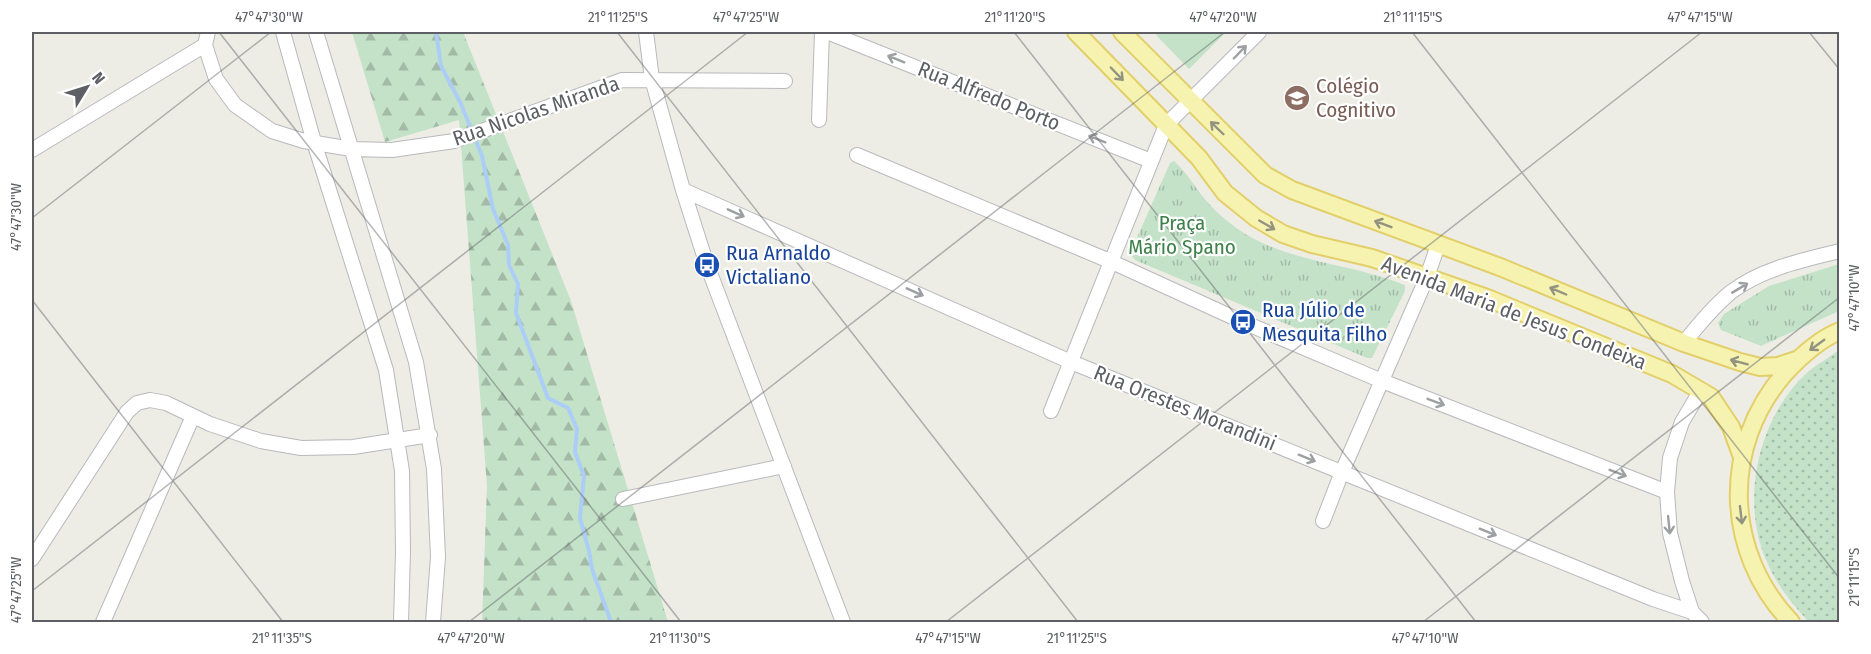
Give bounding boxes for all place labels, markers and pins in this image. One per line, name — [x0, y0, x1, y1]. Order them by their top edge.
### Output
place label: Colégio Cognitivo — [1316, 73, 1396, 123]
school or university icon: Colégio Cognitivo — [1282, 83, 1312, 113]
place label: Rua Arnaldo Victaliano — [726, 240, 831, 290]
bus stop icon: Rua Arnaldo Victaliano — [692, 250, 722, 280]
place label: Rua Júlio de Mesquita Filho — [1262, 297, 1387, 347]
bus stop icon: Rua Júlio de Mesquita Filho — [1228, 307, 1258, 337]

